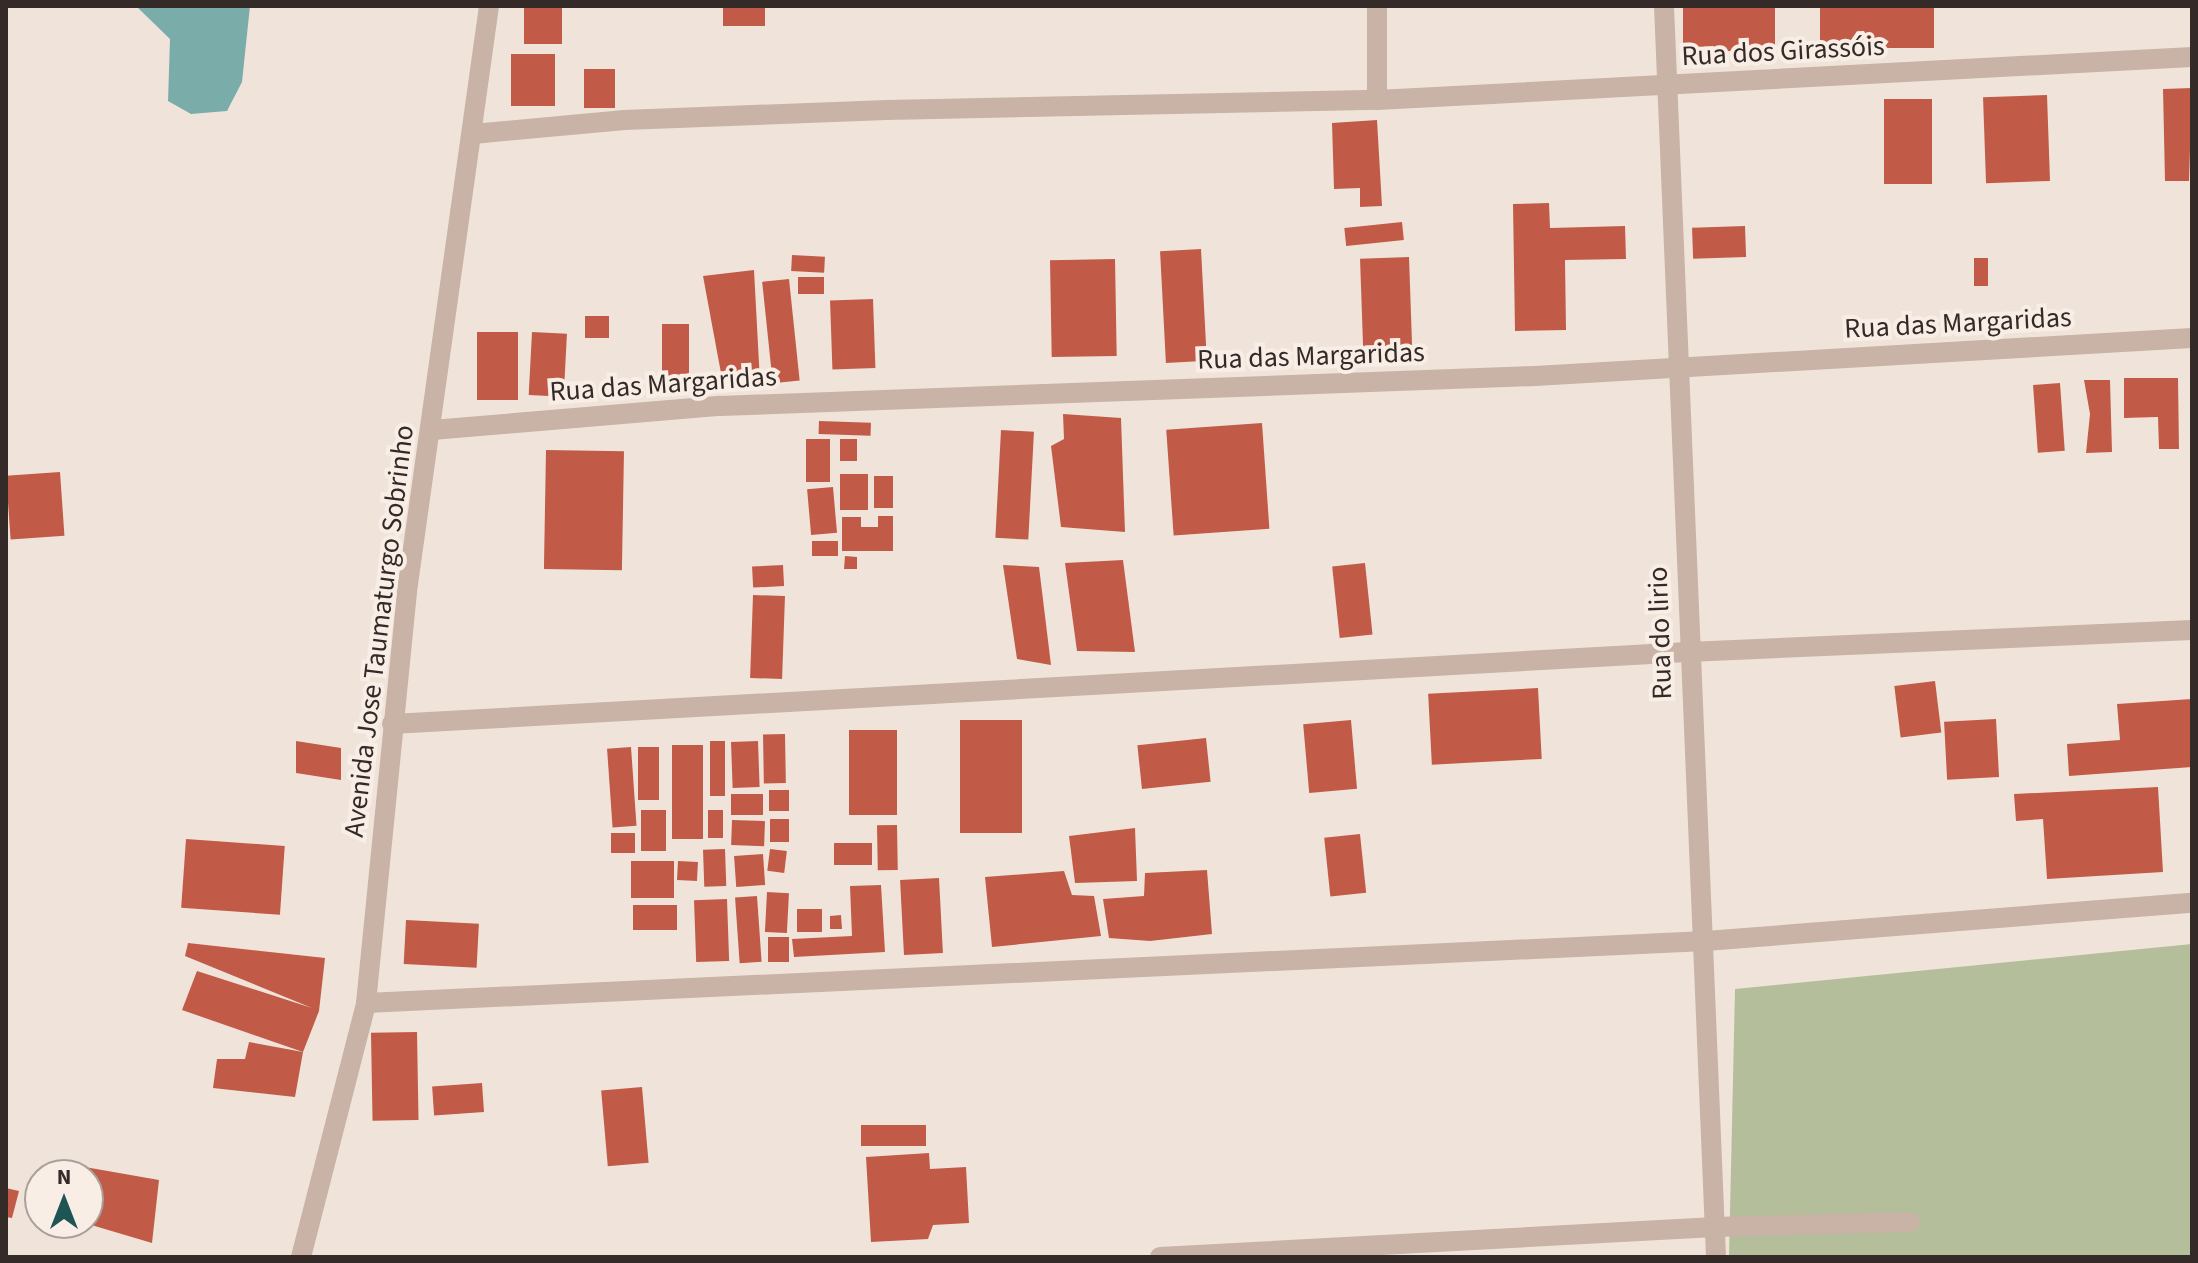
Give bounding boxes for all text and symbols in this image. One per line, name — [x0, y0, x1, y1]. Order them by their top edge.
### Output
street label: Rua dos Girassóis — [1681, 29, 1885, 73]
street label: Rua das Margaridas — [1844, 300, 2072, 346]
street label: Rua das Margaridas — [1197, 335, 1425, 377]
street label: Rua das Margaridas — [548, 359, 778, 409]
street label: Avenida Jose Taumaturgo Sobrinho — [337, 423, 421, 839]
street label: Rua do lirio — [1641, 566, 1679, 700]
north arrow — [24, 1159, 104, 1239]
text: N — [57, 1161, 71, 1193]

